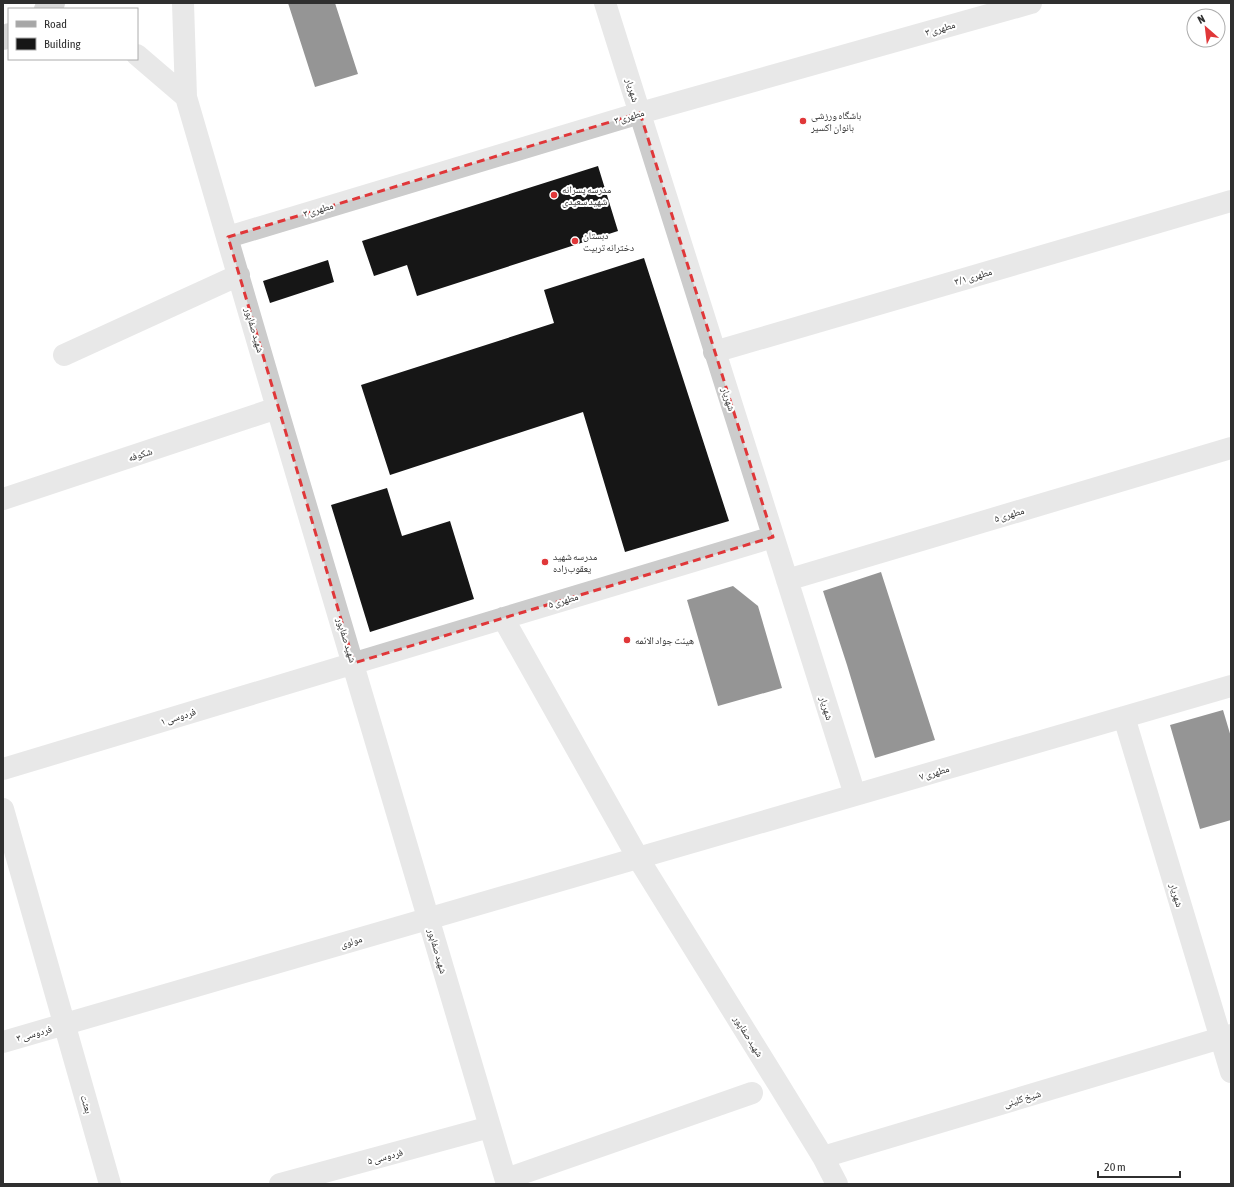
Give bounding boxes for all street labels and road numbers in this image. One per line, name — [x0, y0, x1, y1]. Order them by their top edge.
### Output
street label: مطهری ۳ — [924, 19, 957, 39]
street label: شهریار — [623, 76, 641, 104]
street label: مطهری ۳ — [613, 107, 646, 127]
street label: مطهری ۳ — [302, 200, 335, 220]
street label: مطهری ۳/۱ — [953, 266, 994, 288]
street label: شهید صفاپور — [242, 305, 266, 355]
street label: شهریار — [719, 385, 738, 413]
street label: شکوفه — [127, 445, 154, 464]
street label: مطهری ۵ — [993, 505, 1026, 525]
street label: مطهری ۵ — [547, 591, 580, 611]
street label: شهید صفاپور — [333, 615, 359, 665]
street label: شهریار — [817, 694, 835, 722]
street label: فردوسی ۱ — [159, 706, 197, 728]
street label: مطهری ۷ — [918, 763, 951, 783]
street label: شهریار — [1167, 881, 1185, 909]
street label: شهید صفاپور — [425, 926, 449, 976]
street label: مولوی — [339, 933, 364, 951]
street label: شهید صفاپور — [730, 1013, 766, 1060]
street label: فردوسی ۳ — [15, 1023, 53, 1045]
street label: شیخ کلینی — [1002, 1088, 1043, 1110]
street label: بعثت — [78, 1094, 94, 1115]
street label: فردوسی ۵ — [366, 1146, 404, 1167]

